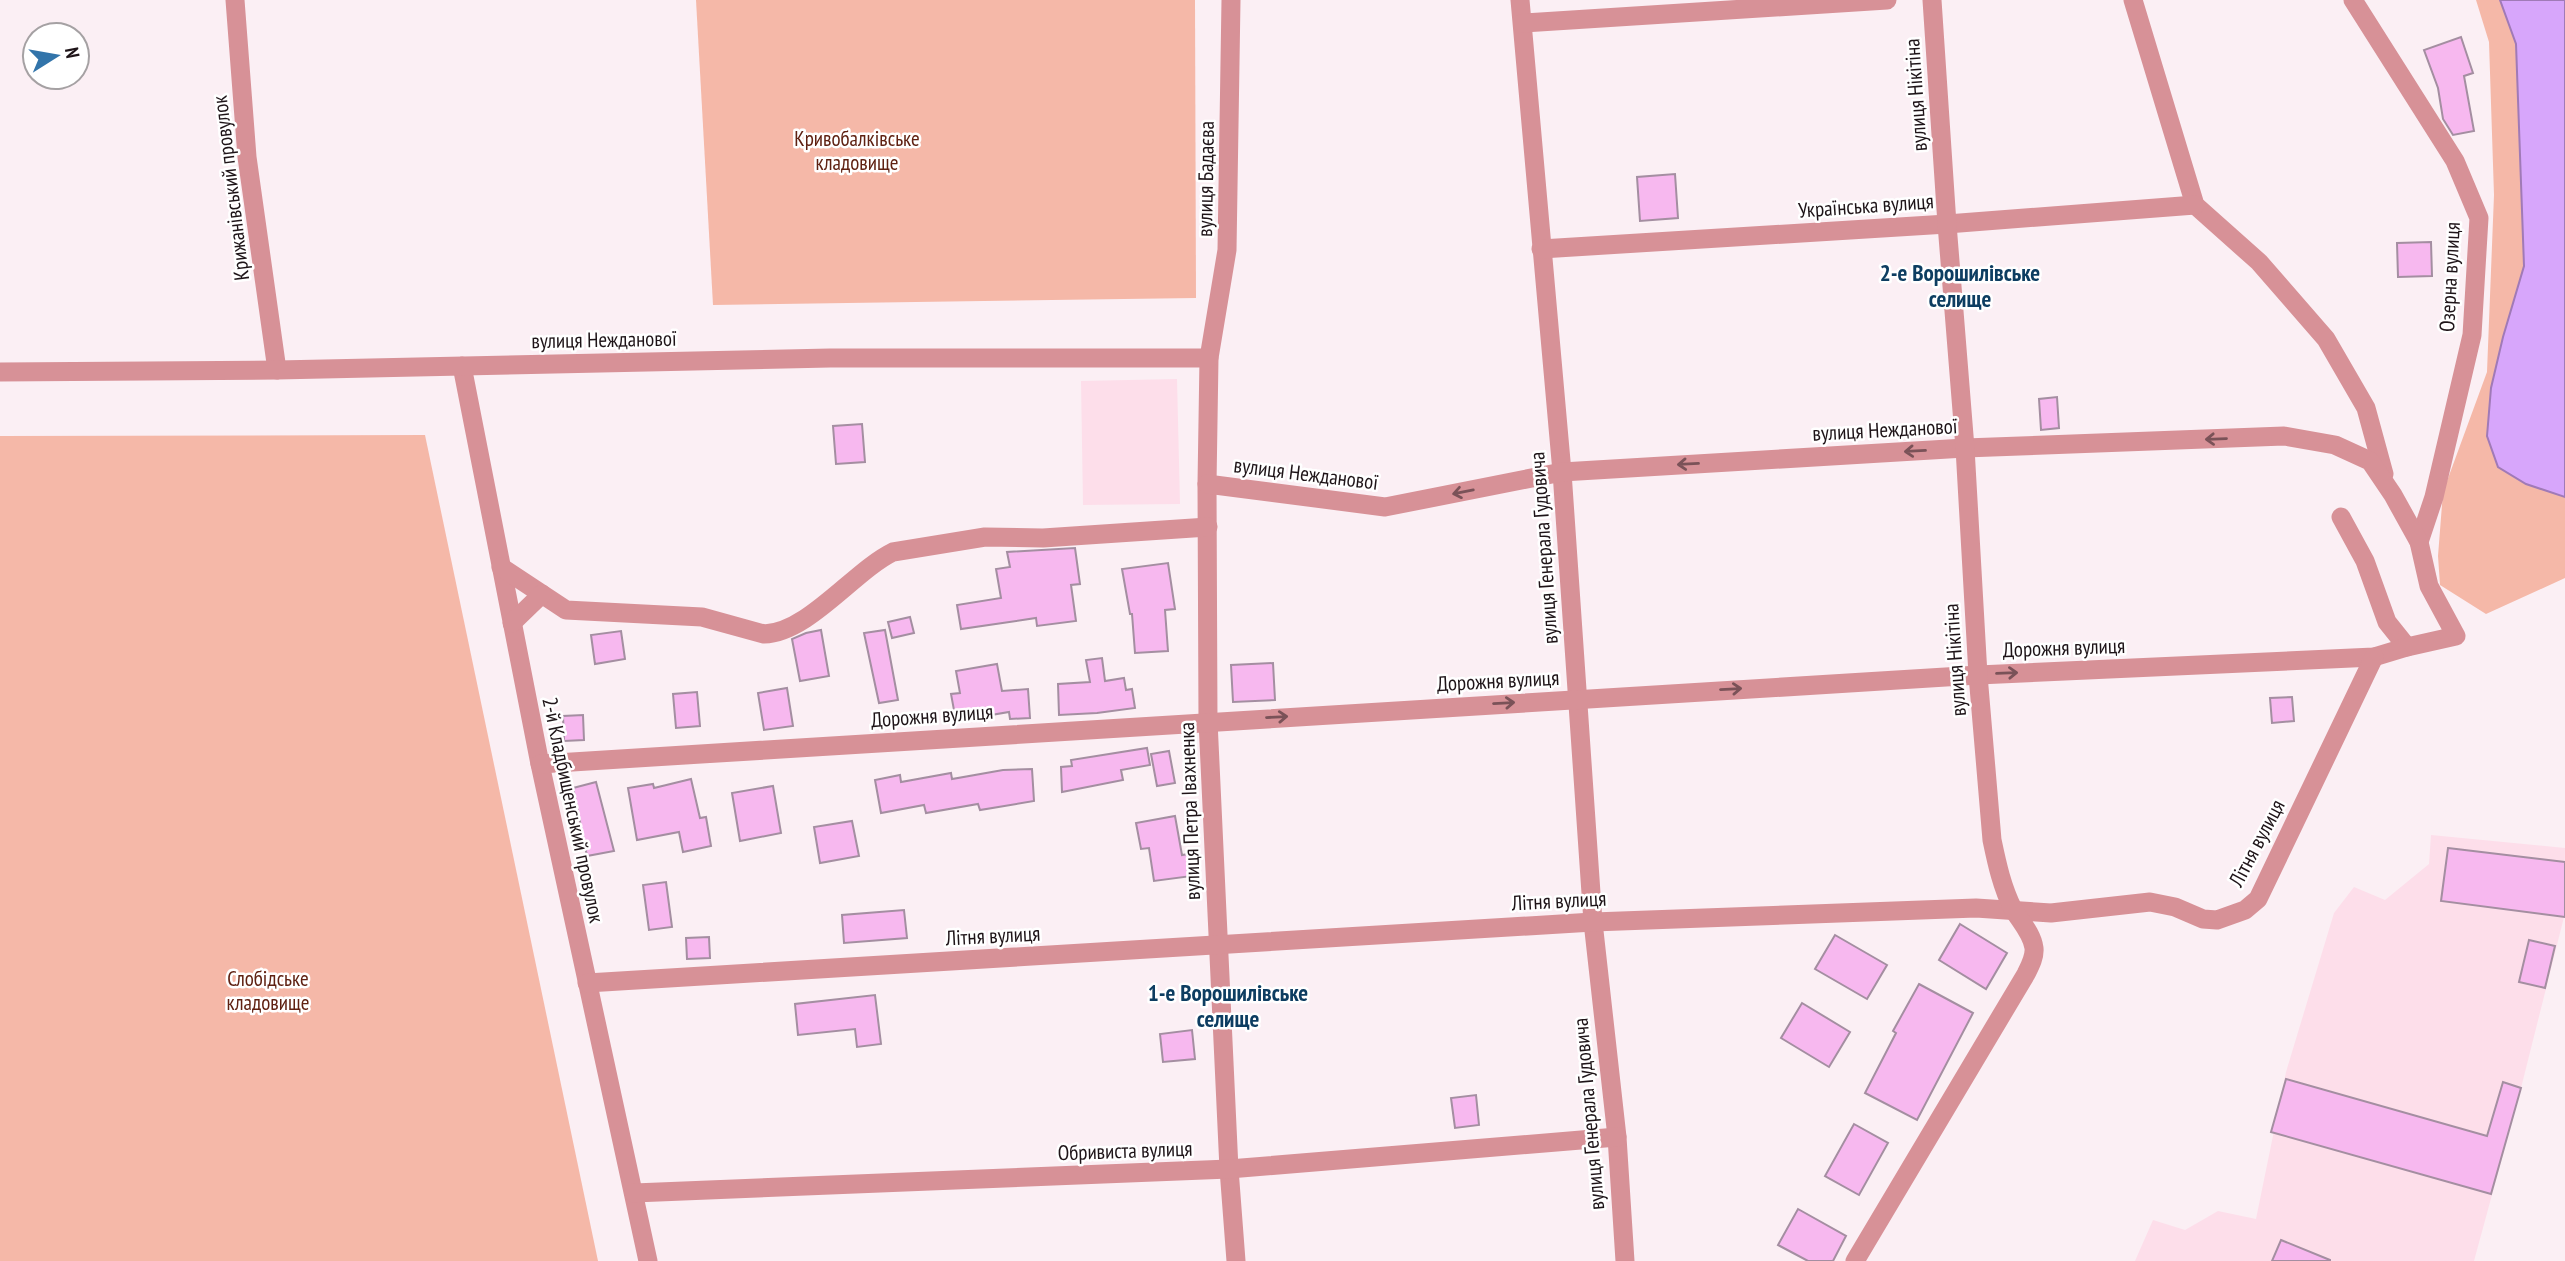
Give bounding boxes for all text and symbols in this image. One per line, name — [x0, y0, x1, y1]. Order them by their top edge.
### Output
north arrow — [21, 21, 91, 91]
street label: вулиця Нікітіна — [1898, 38, 1933, 152]
text: N — [60, 45, 85, 60]
street label: Крижанівський провулок — [206, 94, 255, 282]
street label: вулиця Бадаєва — [1191, 121, 1220, 237]
park label: Кривобалківське кладовище — [794, 125, 920, 176]
street label: Українська вулиця — [1797, 187, 1935, 224]
street label: Озерна вулиця — [2433, 221, 2466, 333]
district label: 2-е Ворошилівське селище — [1880, 258, 2040, 313]
street label: вулиця Нежданової — [531, 325, 677, 354]
street label: вулиця Нежданової — [1812, 412, 1958, 447]
one-way arrow — [2205, 432, 2228, 445]
one-way arrow — [1905, 445, 1927, 458]
street label: вулиця Нежданової — [1232, 451, 1380, 496]
street label: вулиця Генерала Гудовича — [1523, 451, 1564, 645]
one-way arrow — [1677, 458, 1700, 471]
one-way arrow — [1452, 485, 1475, 499]
street label: вулиця Нікітіна — [1937, 603, 1972, 717]
street label: Дорожня вулиця — [2002, 632, 2126, 663]
street label: Дорожня вулиця — [1436, 664, 1560, 697]
one-way arrow — [1995, 667, 2018, 680]
one-way arrow — [1719, 683, 1742, 696]
street label: 2-й Кладбищенський провулок — [536, 695, 611, 925]
one-way arrow — [1492, 696, 1514, 709]
street label: Дорожня вулиця — [870, 698, 994, 733]
one-way arrow — [1265, 710, 1287, 723]
street label: вулиця Петра Івахненка — [1173, 722, 1206, 900]
street label: Літня вулиця — [2222, 795, 2291, 892]
street label: Літня вулиця — [1510, 885, 1607, 917]
street label: Літня вулиця — [944, 920, 1041, 952]
park label: Слобідське кладовище — [227, 965, 309, 1016]
district label: 1-е Ворошилівське селище — [1148, 978, 1308, 1033]
street label: вулиця Генерала Гудовича — [1567, 1017, 1610, 1211]
street label: Обривиста вулиця — [1057, 1135, 1193, 1166]

